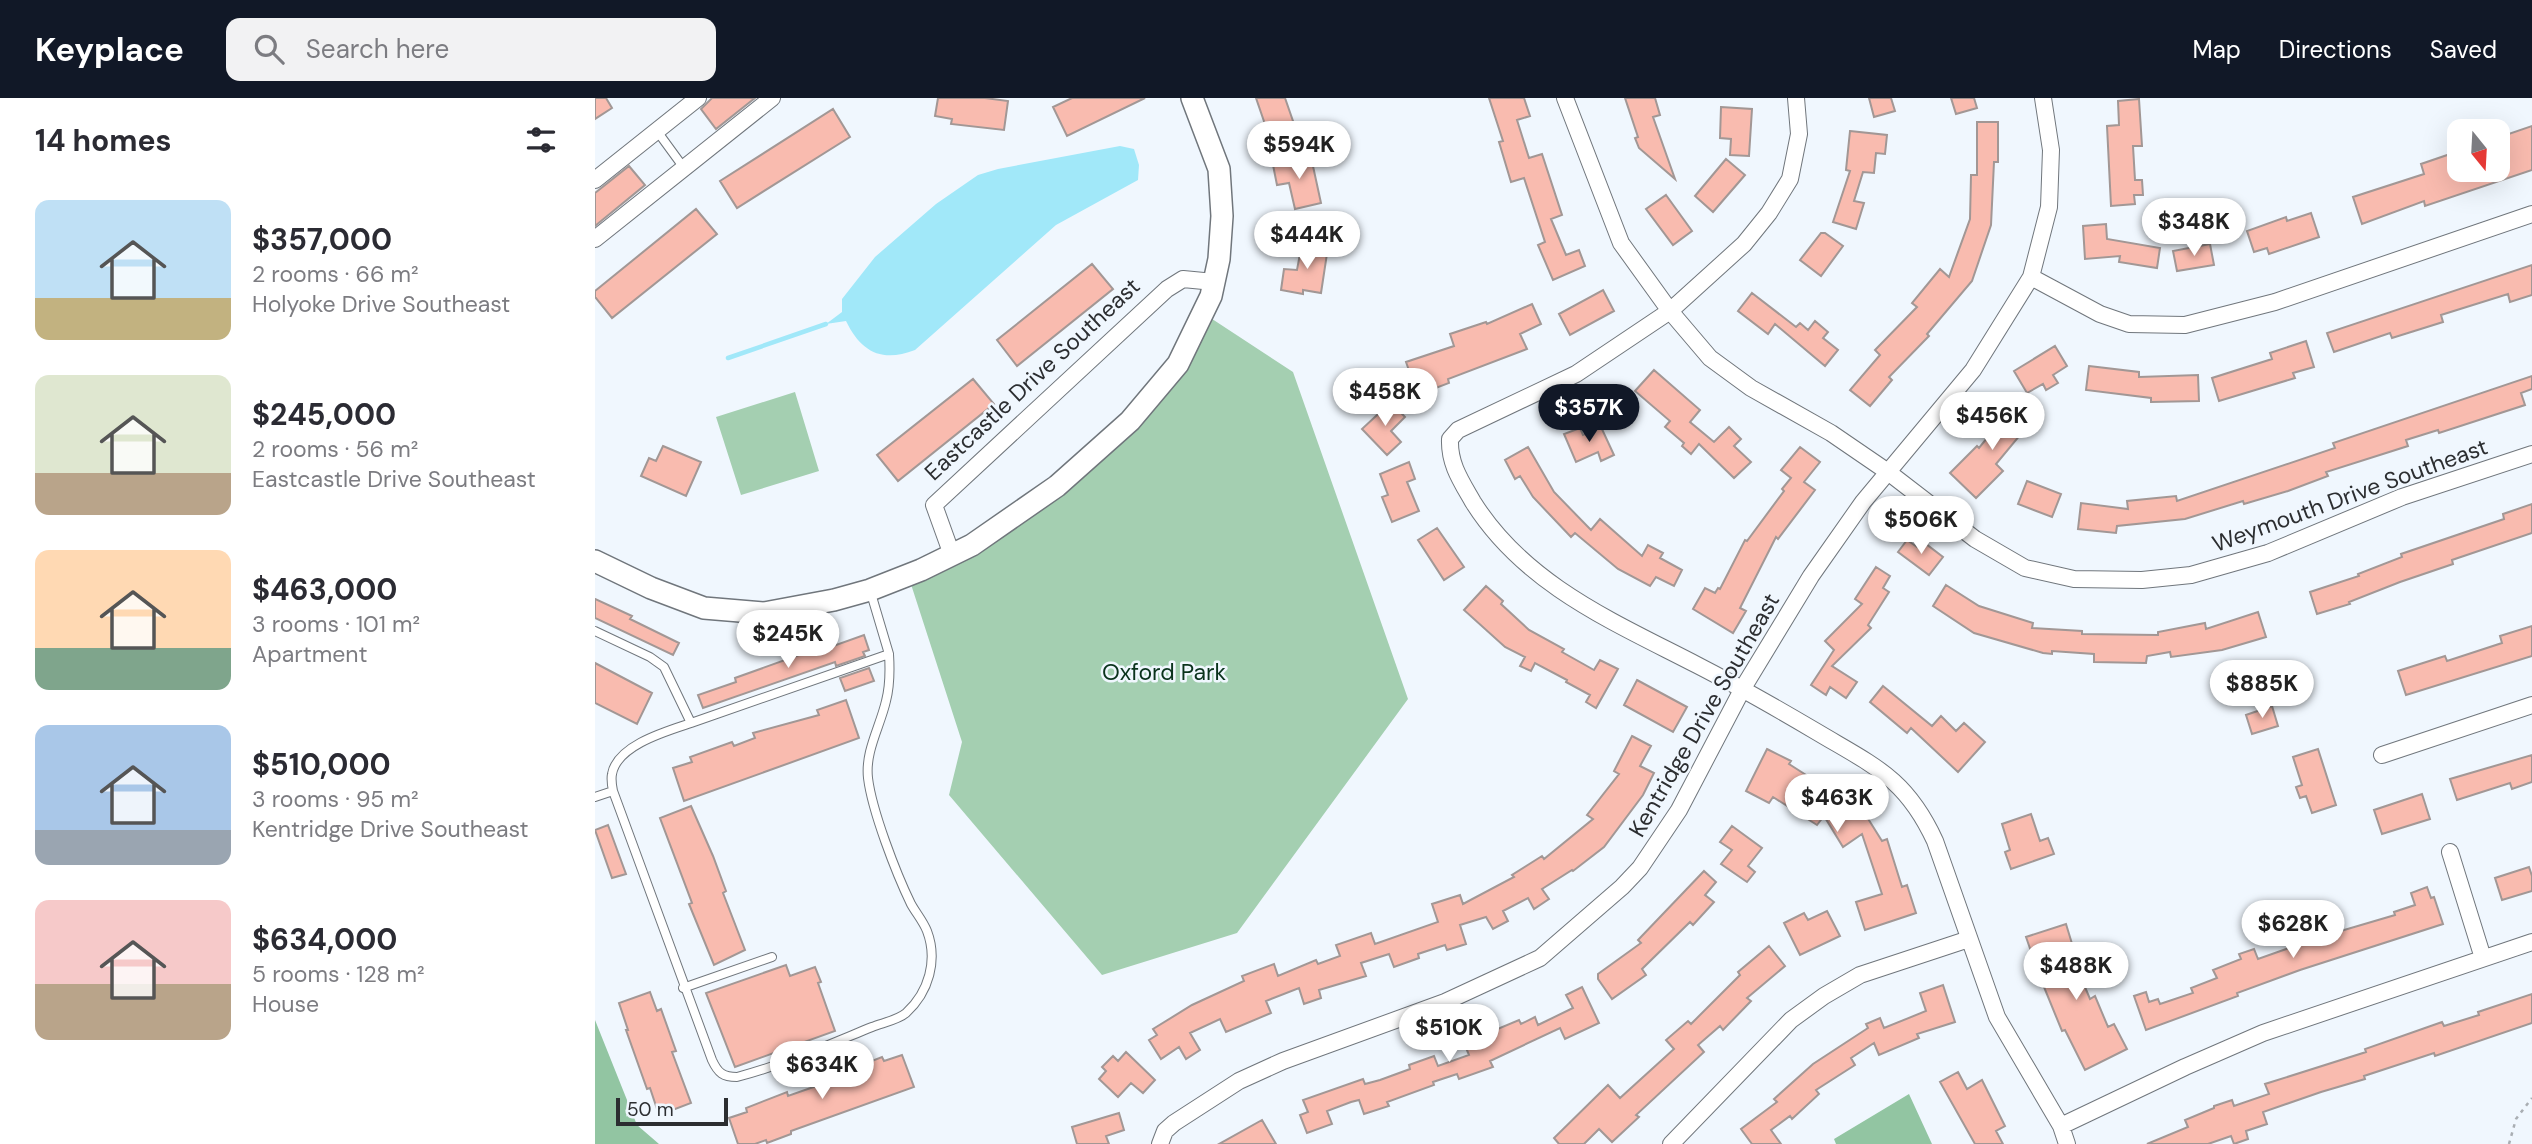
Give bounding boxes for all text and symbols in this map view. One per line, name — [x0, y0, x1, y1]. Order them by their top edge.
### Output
search box — [226, 18, 716, 81]
text: Keyplace — [35, 28, 184, 71]
icon: search — [250, 30, 288, 68]
text: Search here — [306, 32, 449, 66]
text: Map — [2193, 34, 2241, 65]
text: Directions — [2279, 34, 2392, 65]
text: Saved — [2430, 34, 2497, 65]
north arrow — [2447, 119, 2509, 182]
map controls — [2447, 119, 2510, 182]
text: 14 homes — [35, 121, 172, 160]
icon: filters — [522, 121, 560, 159]
pin: $594K — [1250, 122, 1348, 181]
text: $594K — [1263, 129, 1335, 159]
pin: $348K — [2145, 198, 2243, 258]
text: $348K — [2158, 206, 2230, 236]
pin: $444K — [1258, 212, 1356, 271]
text: $444K — [1270, 219, 1344, 249]
text: $357,000 — [252, 220, 392, 259]
icon: home — [91, 228, 175, 312]
text: 2 rooms · 66 m² — [252, 259, 419, 289]
street label: Eastcastle Drive Southeast — [918, 271, 1146, 487]
text: Holyoke Drive Southeast — [252, 289, 510, 319]
pin: $458K — [1336, 368, 1434, 428]
text: $458K — [1349, 376, 1421, 406]
pin: $357K — [1540, 384, 1638, 444]
text: $357K — [1554, 392, 1624, 422]
pin: $456K — [1943, 392, 2041, 452]
text: $245,000 — [252, 395, 396, 434]
text: $456K — [1956, 400, 2028, 430]
icon: home — [91, 403, 175, 487]
street label: Weymouth Drive Southeast — [2208, 431, 2492, 559]
text: 2 rooms · 56 m² — [252, 434, 418, 464]
text: Eastcastle Drive Southeast — [252, 464, 536, 494]
pin: $506K — [1872, 496, 1970, 556]
text: $506K — [1884, 504, 1958, 534]
text: $463,000 — [252, 570, 397, 609]
icon: home — [91, 578, 175, 662]
street label: Kentridge Drive Southeast — [1622, 588, 1786, 842]
text: 3 rooms · 101 m² — [252, 609, 420, 639]
pin: $245K — [739, 610, 837, 670]
text: $245K — [752, 618, 824, 648]
text: Apartment — [252, 639, 367, 669]
park label: Oxford Park — [1102, 657, 1227, 687]
pin: $885K — [2213, 660, 2311, 720]
text: $885K — [2226, 668, 2298, 698]
text: $510,000 — [252, 745, 391, 784]
icon: home — [91, 753, 175, 837]
pin: $463K — [1788, 774, 1886, 834]
text: $463K — [1801, 782, 1873, 812]
text: 3 rooms · 95 m² — [252, 784, 419, 814]
text: Kentridge Drive Southeast — [252, 814, 529, 844]
pin: $628K — [2244, 900, 2342, 960]
text: $628K — [2258, 908, 2328, 938]
text: $634,000 — [252, 920, 397, 959]
icon: home — [91, 928, 175, 1012]
pin: $488K — [2027, 942, 2125, 1002]
text: $488K — [2040, 950, 2112, 980]
text: 5 rooms · 128 m² — [252, 959, 425, 989]
text: House — [252, 989, 319, 1019]
pin: $510K — [1400, 1004, 1498, 1064]
text: $510K — [1415, 1012, 1483, 1042]
pin: $634K — [773, 1042, 871, 1101]
text: $634K — [786, 1049, 858, 1079]
scale bar — [616, 1095, 728, 1127]
text: 50 m — [627, 1097, 674, 1122]

